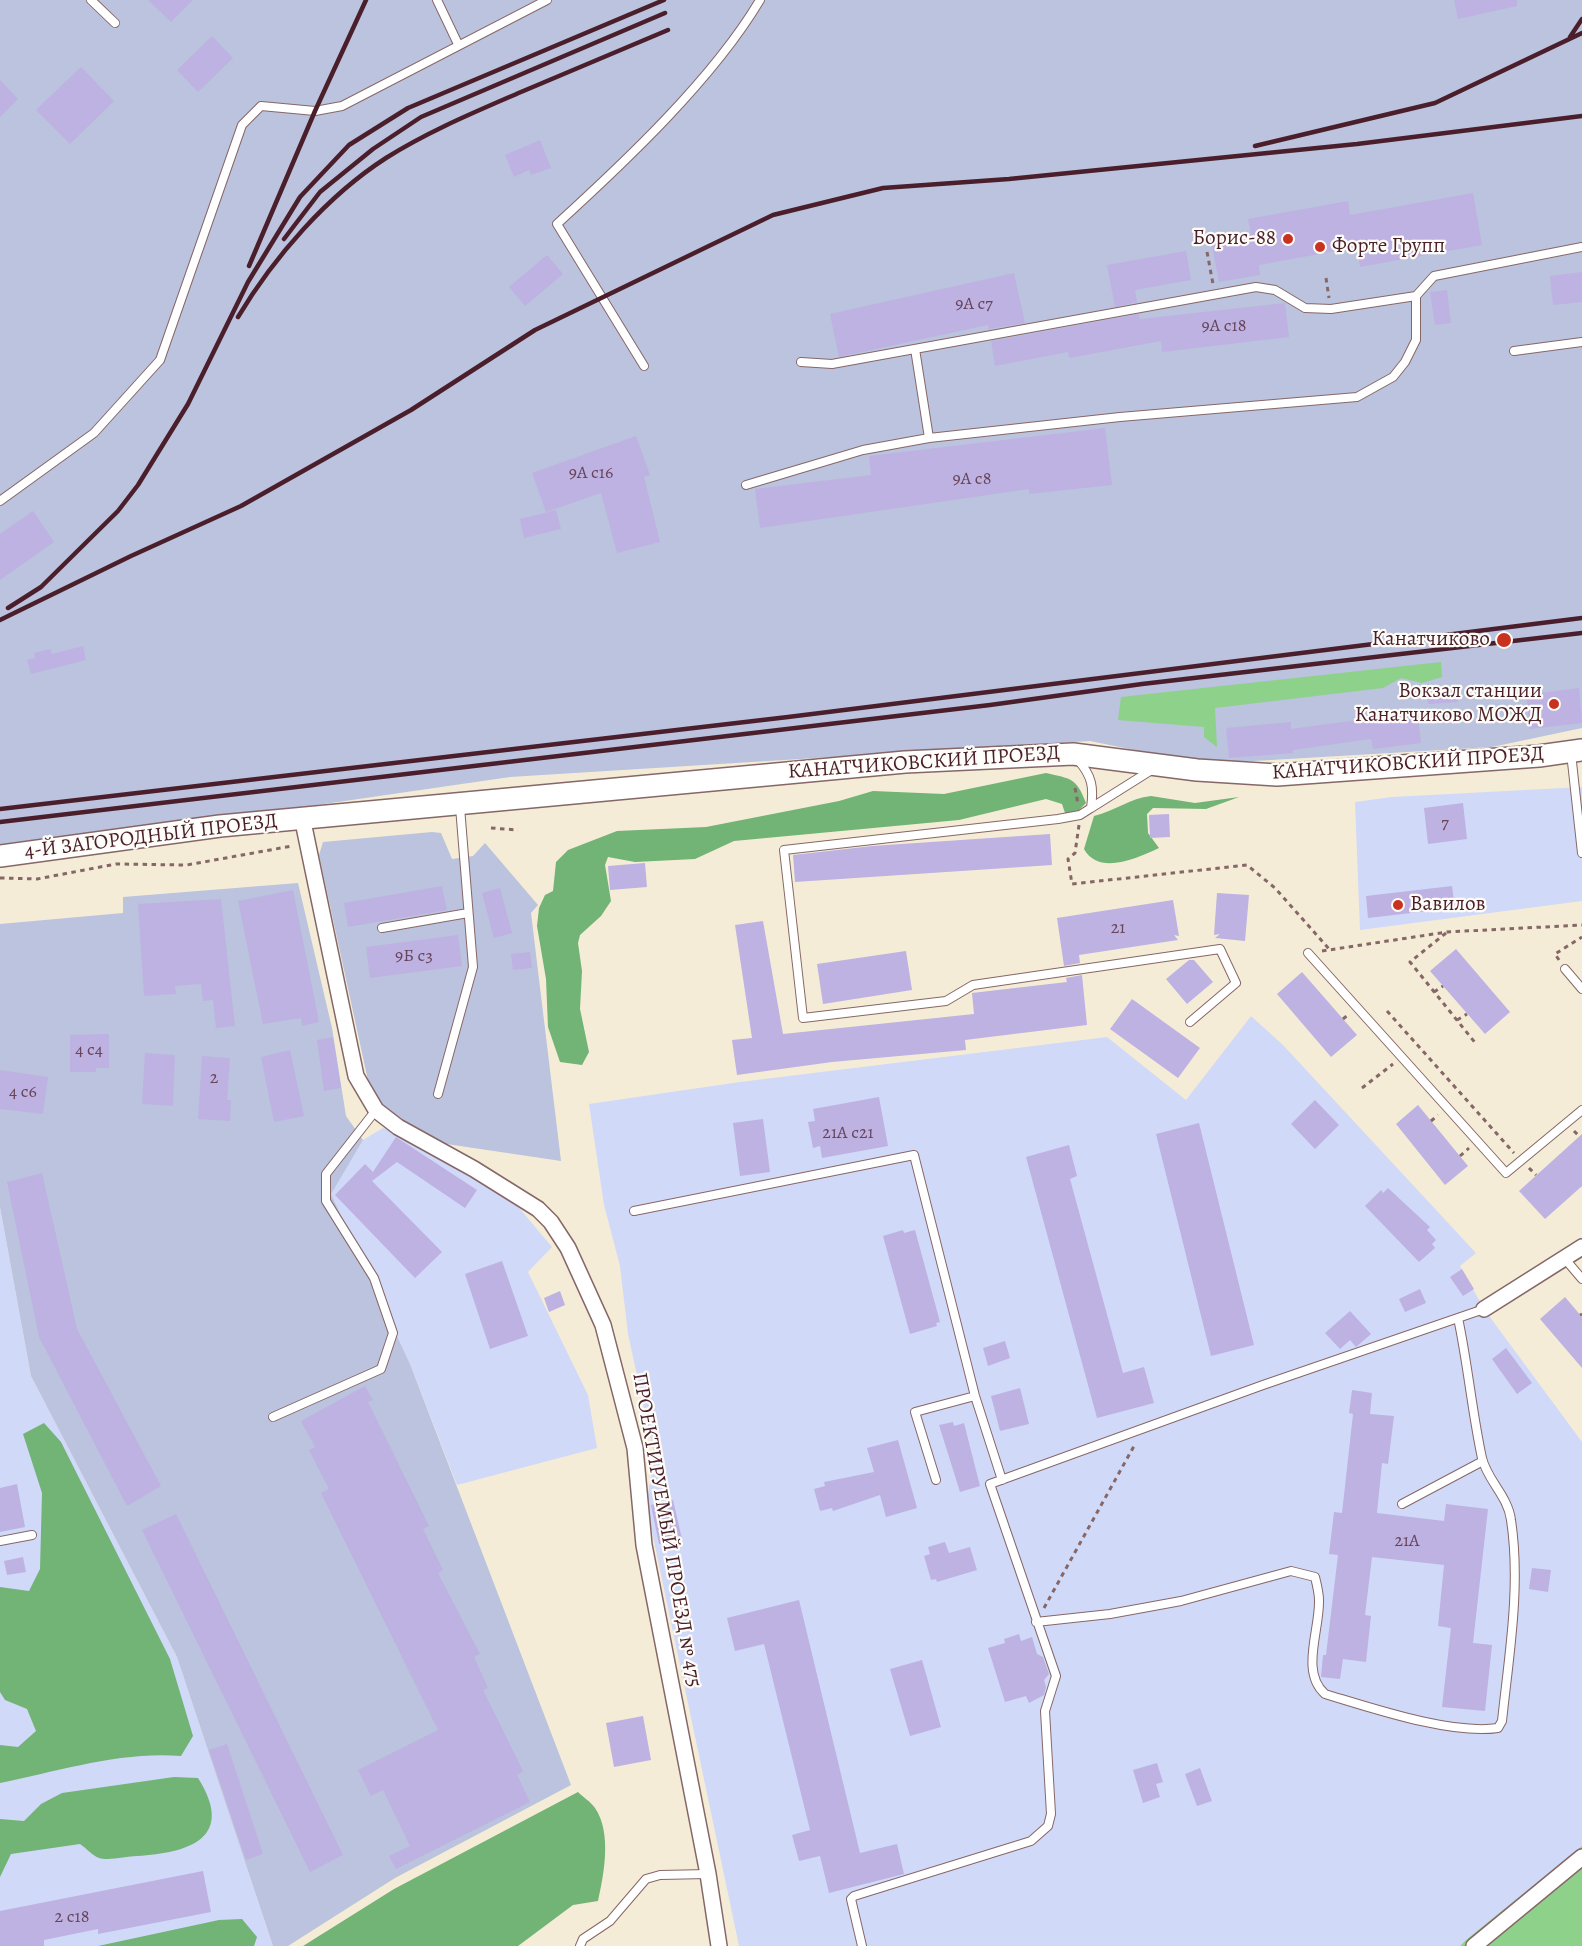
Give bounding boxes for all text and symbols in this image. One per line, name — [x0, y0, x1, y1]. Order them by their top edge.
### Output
place label: Борис-88 — [1192, 226, 1276, 252]
marker: Борис-88 — [1281, 232, 1295, 246]
place label: Форте Групп — [1332, 234, 1445, 260]
marker: Форте Групп — [1313, 240, 1327, 254]
house number: 9А с7 — [955, 294, 993, 316]
house number: 9А с18 — [1202, 316, 1246, 338]
house number: 9А с16 — [569, 463, 613, 485]
house number: 9А с8 — [953, 469, 991, 491]
place label: Канатчиково — [1372, 627, 1490, 653]
marker: Канатчиково — [1495, 631, 1513, 649]
place label: Вокзал станции Канатчиково МОЖД — [1355, 679, 1542, 729]
marker: Вокзал станции Канатчиково МОЖД — [1547, 697, 1561, 711]
street label: КАНАТЧИКОВСКИЙ ПРОЕЗД — [787, 741, 1061, 785]
street label: КАНАТЧИКОВСКИЙ ПРОЕЗД — [1271, 742, 1545, 786]
street label: 4-Й ЗАГОРОДНЫЙ ПРОЕЗД — [23, 809, 279, 865]
house number: 7 — [1441, 813, 1449, 835]
place label: Вавилов — [1410, 892, 1486, 918]
marker: Вавилов — [1391, 898, 1405, 912]
house number: 21 — [1111, 918, 1125, 940]
house number: 9Б с3 — [395, 946, 433, 968]
house number: 4 с4 — [75, 1040, 103, 1062]
house number: 2 — [210, 1068, 218, 1090]
house number: 4 с6 — [9, 1082, 37, 1104]
house number: 21А с21 — [822, 1123, 874, 1145]
street label: ПРОЕКТИРУЕМЫЙ ПРОЕЗД № 475 — [626, 1371, 706, 1689]
house number: 21А — [1394, 1531, 1420, 1553]
house number: 2 с18 — [55, 1907, 89, 1929]

